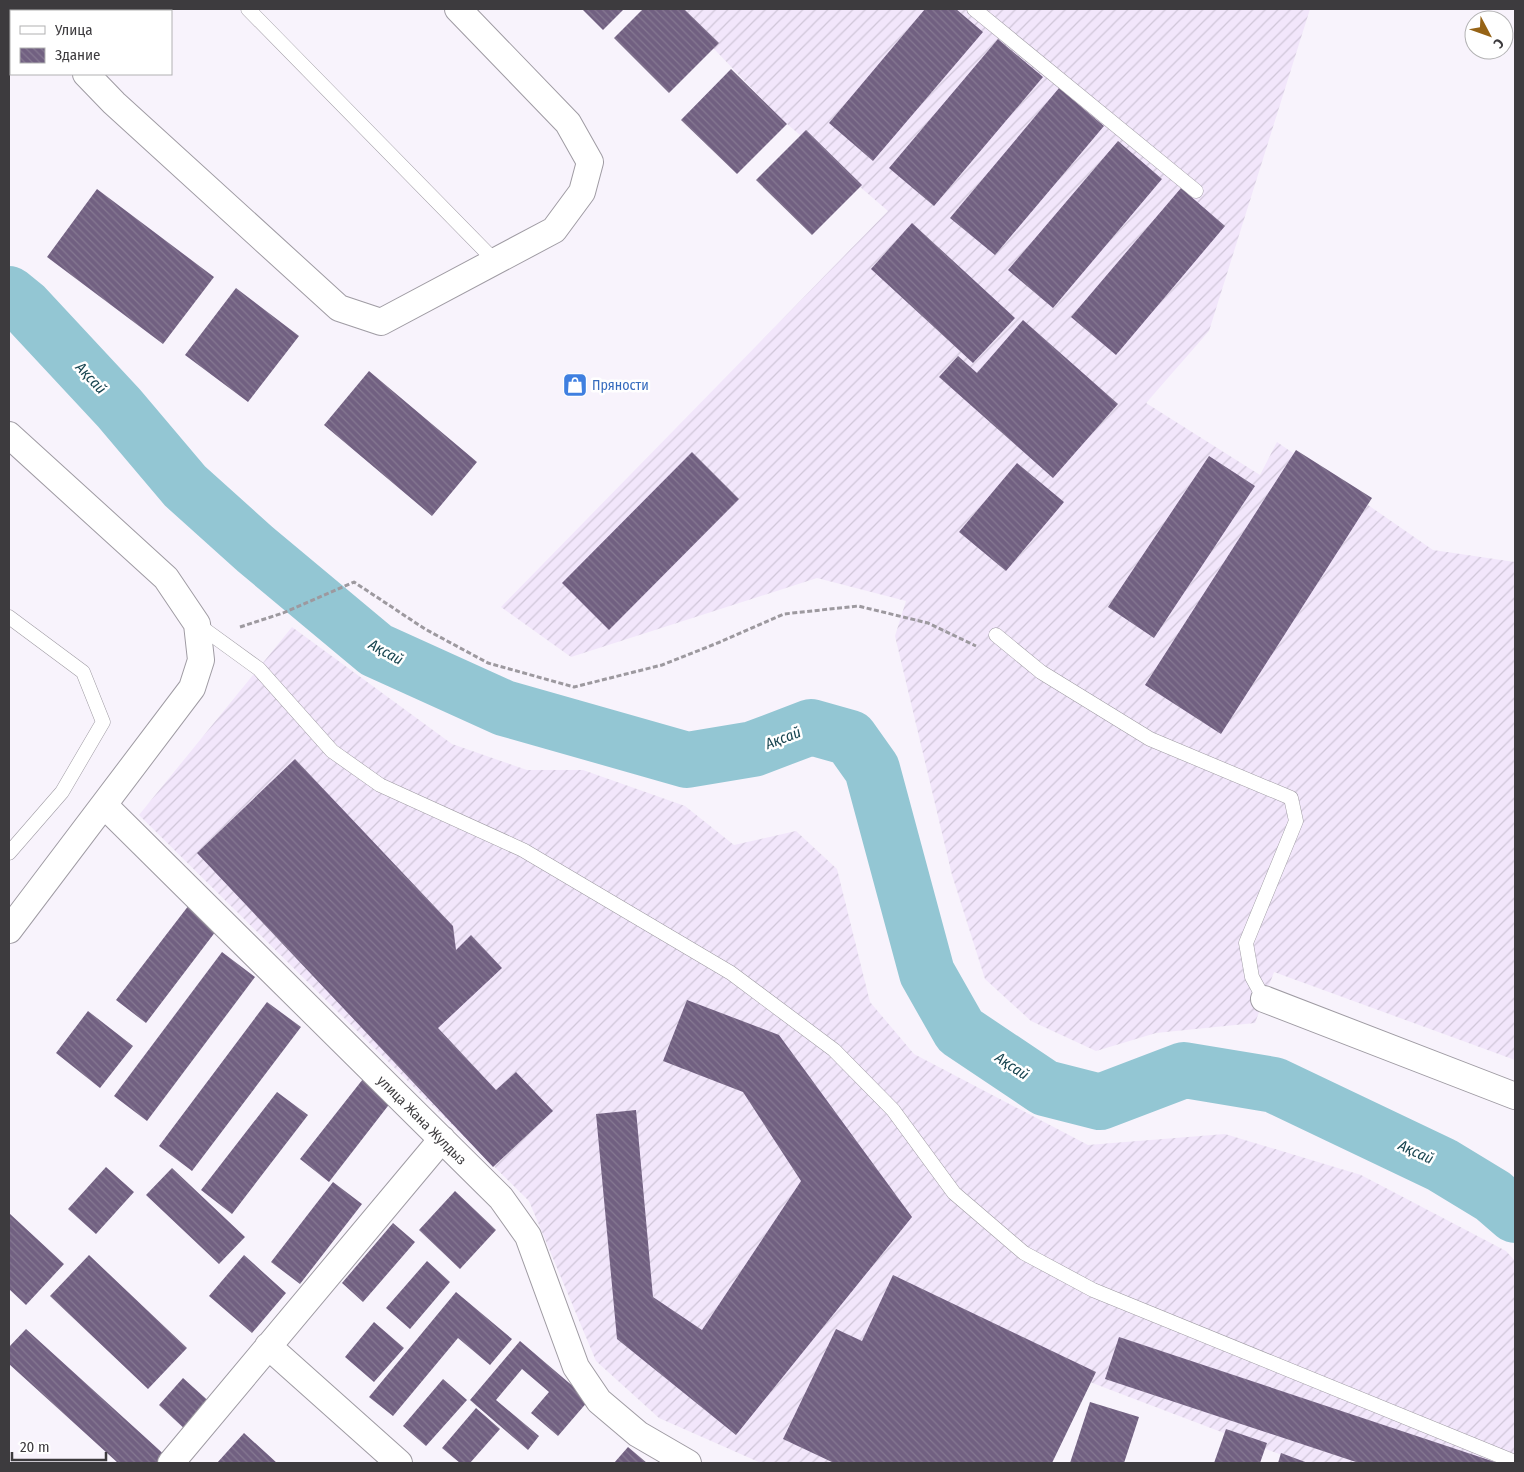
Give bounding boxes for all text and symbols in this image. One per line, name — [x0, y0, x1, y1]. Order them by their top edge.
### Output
legend — [10, 10, 172, 75]
north arrow — [1464, 10, 1514, 60]
text: Улица — [54, 21, 93, 39]
text: С — [1489, 35, 1507, 52]
text: Здание — [55, 46, 101, 64]
water label: Ақсай — [71, 358, 110, 398]
shop icon: Пряности — [562, 372, 588, 398]
place label: Пряности — [592, 377, 649, 394]
water label: Ақсай — [365, 635, 407, 669]
water label: Ақсай — [762, 723, 804, 753]
water label: Ақсай — [991, 1048, 1032, 1084]
street label: улица Жана Жулдыз — [373, 1072, 470, 1169]
water label: Ақсай — [1395, 1136, 1437, 1168]
scale bar — [12, 1430, 106, 1462]
text: 20 m — [20, 1438, 50, 1456]

